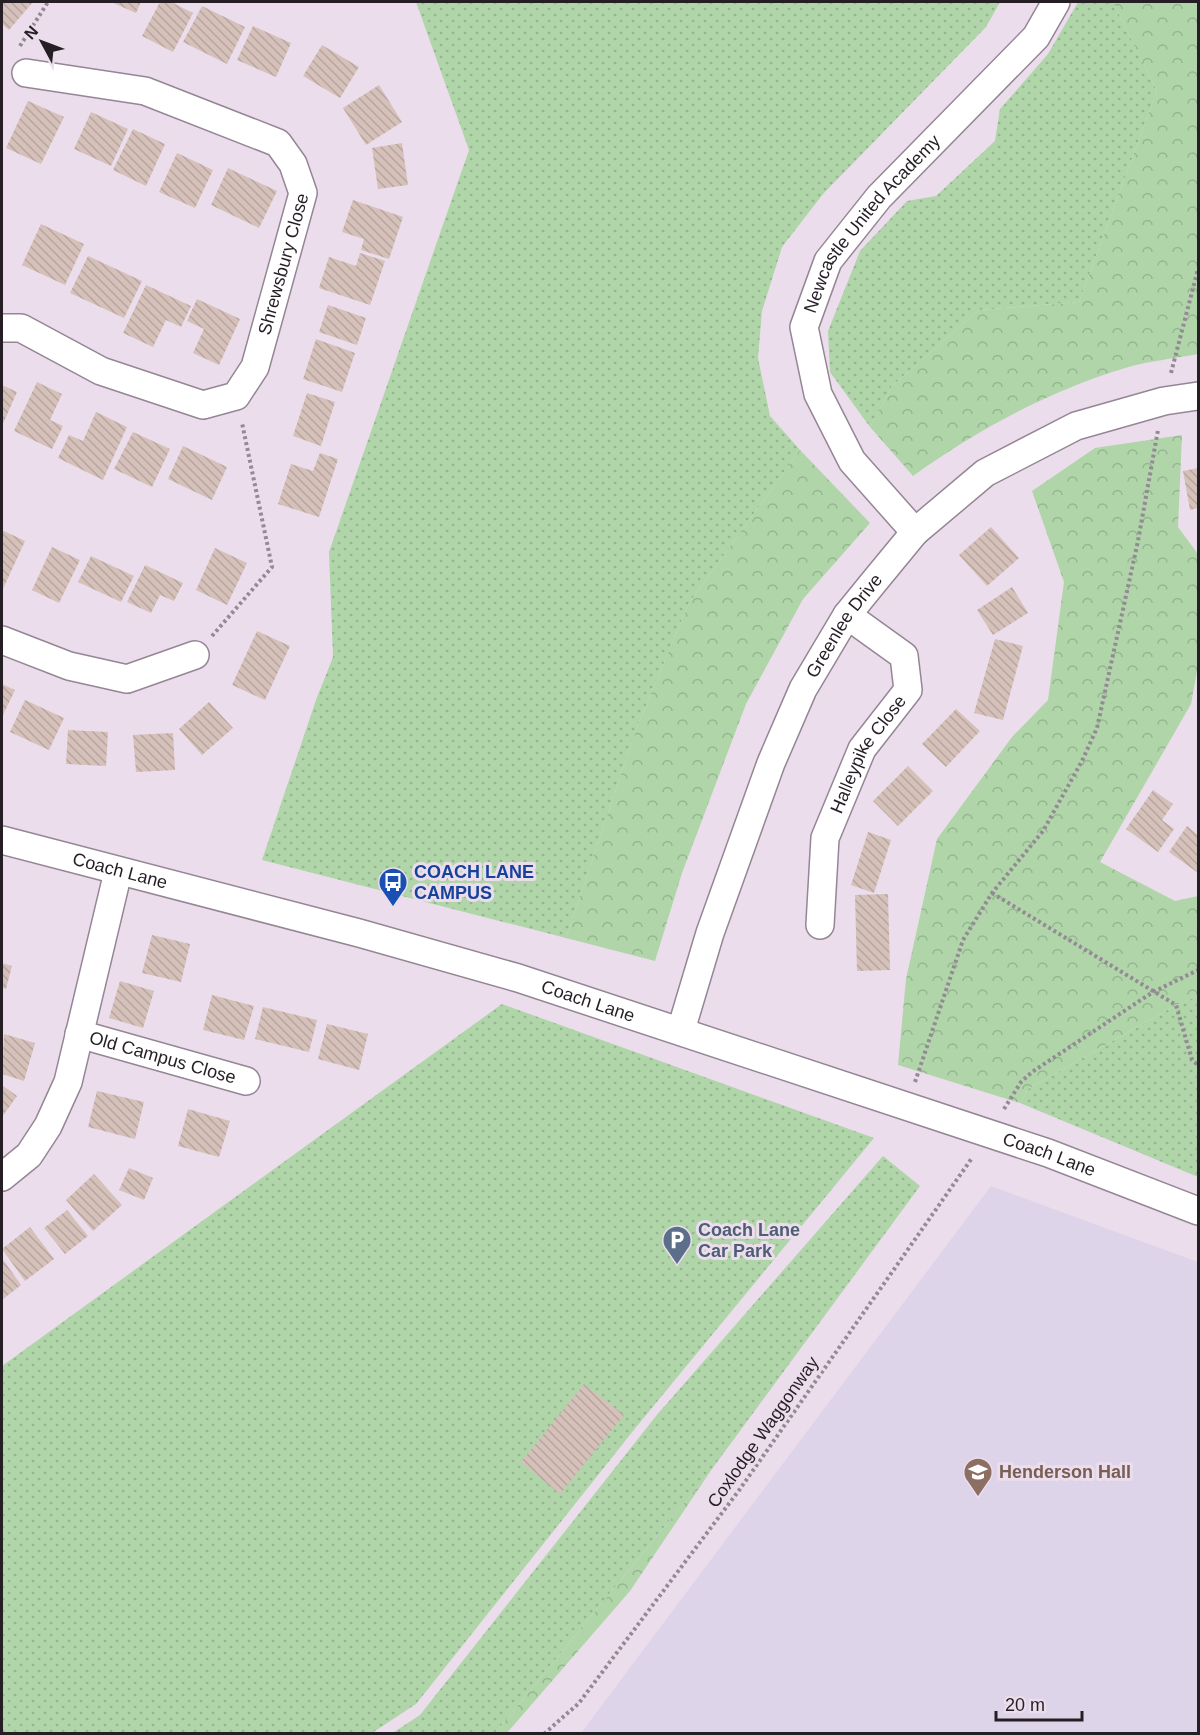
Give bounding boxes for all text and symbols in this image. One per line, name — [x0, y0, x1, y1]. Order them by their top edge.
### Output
north arrow — [12, 12, 72, 72]
text: N — [21, 23, 41, 42]
street label: Newcastle United Academy — [800, 131, 944, 315]
street label: Shrewsbury Close — [254, 191, 312, 337]
street label: Greenlee Drive — [802, 570, 886, 681]
street label: Halleypike Close — [826, 691, 910, 816]
street label: Coach Lane — [71, 849, 170, 893]
place label: COACH LANE CAMPUS — [414, 862, 534, 903]
bus stop icon: COACH LANE CAMPUS — [377, 866, 409, 908]
street label: Coach Lane — [539, 976, 637, 1026]
street label: Old Campus Close — [87, 1027, 238, 1088]
street label: Coach Lane — [1000, 1129, 1098, 1180]
place label: Coach Lane Car Park — [698, 1220, 800, 1261]
parking icon: Coach Lane Car Park — [661, 1224, 693, 1266]
street label: Coxlodge Waggonway — [703, 1353, 823, 1511]
school or university icon: Henderson Hall — [962, 1456, 994, 1498]
place label: Henderson Hall — [999, 1462, 1131, 1482]
scale bar — [996, 1684, 1082, 1722]
text: 20 m — [1005, 1695, 1045, 1715]

